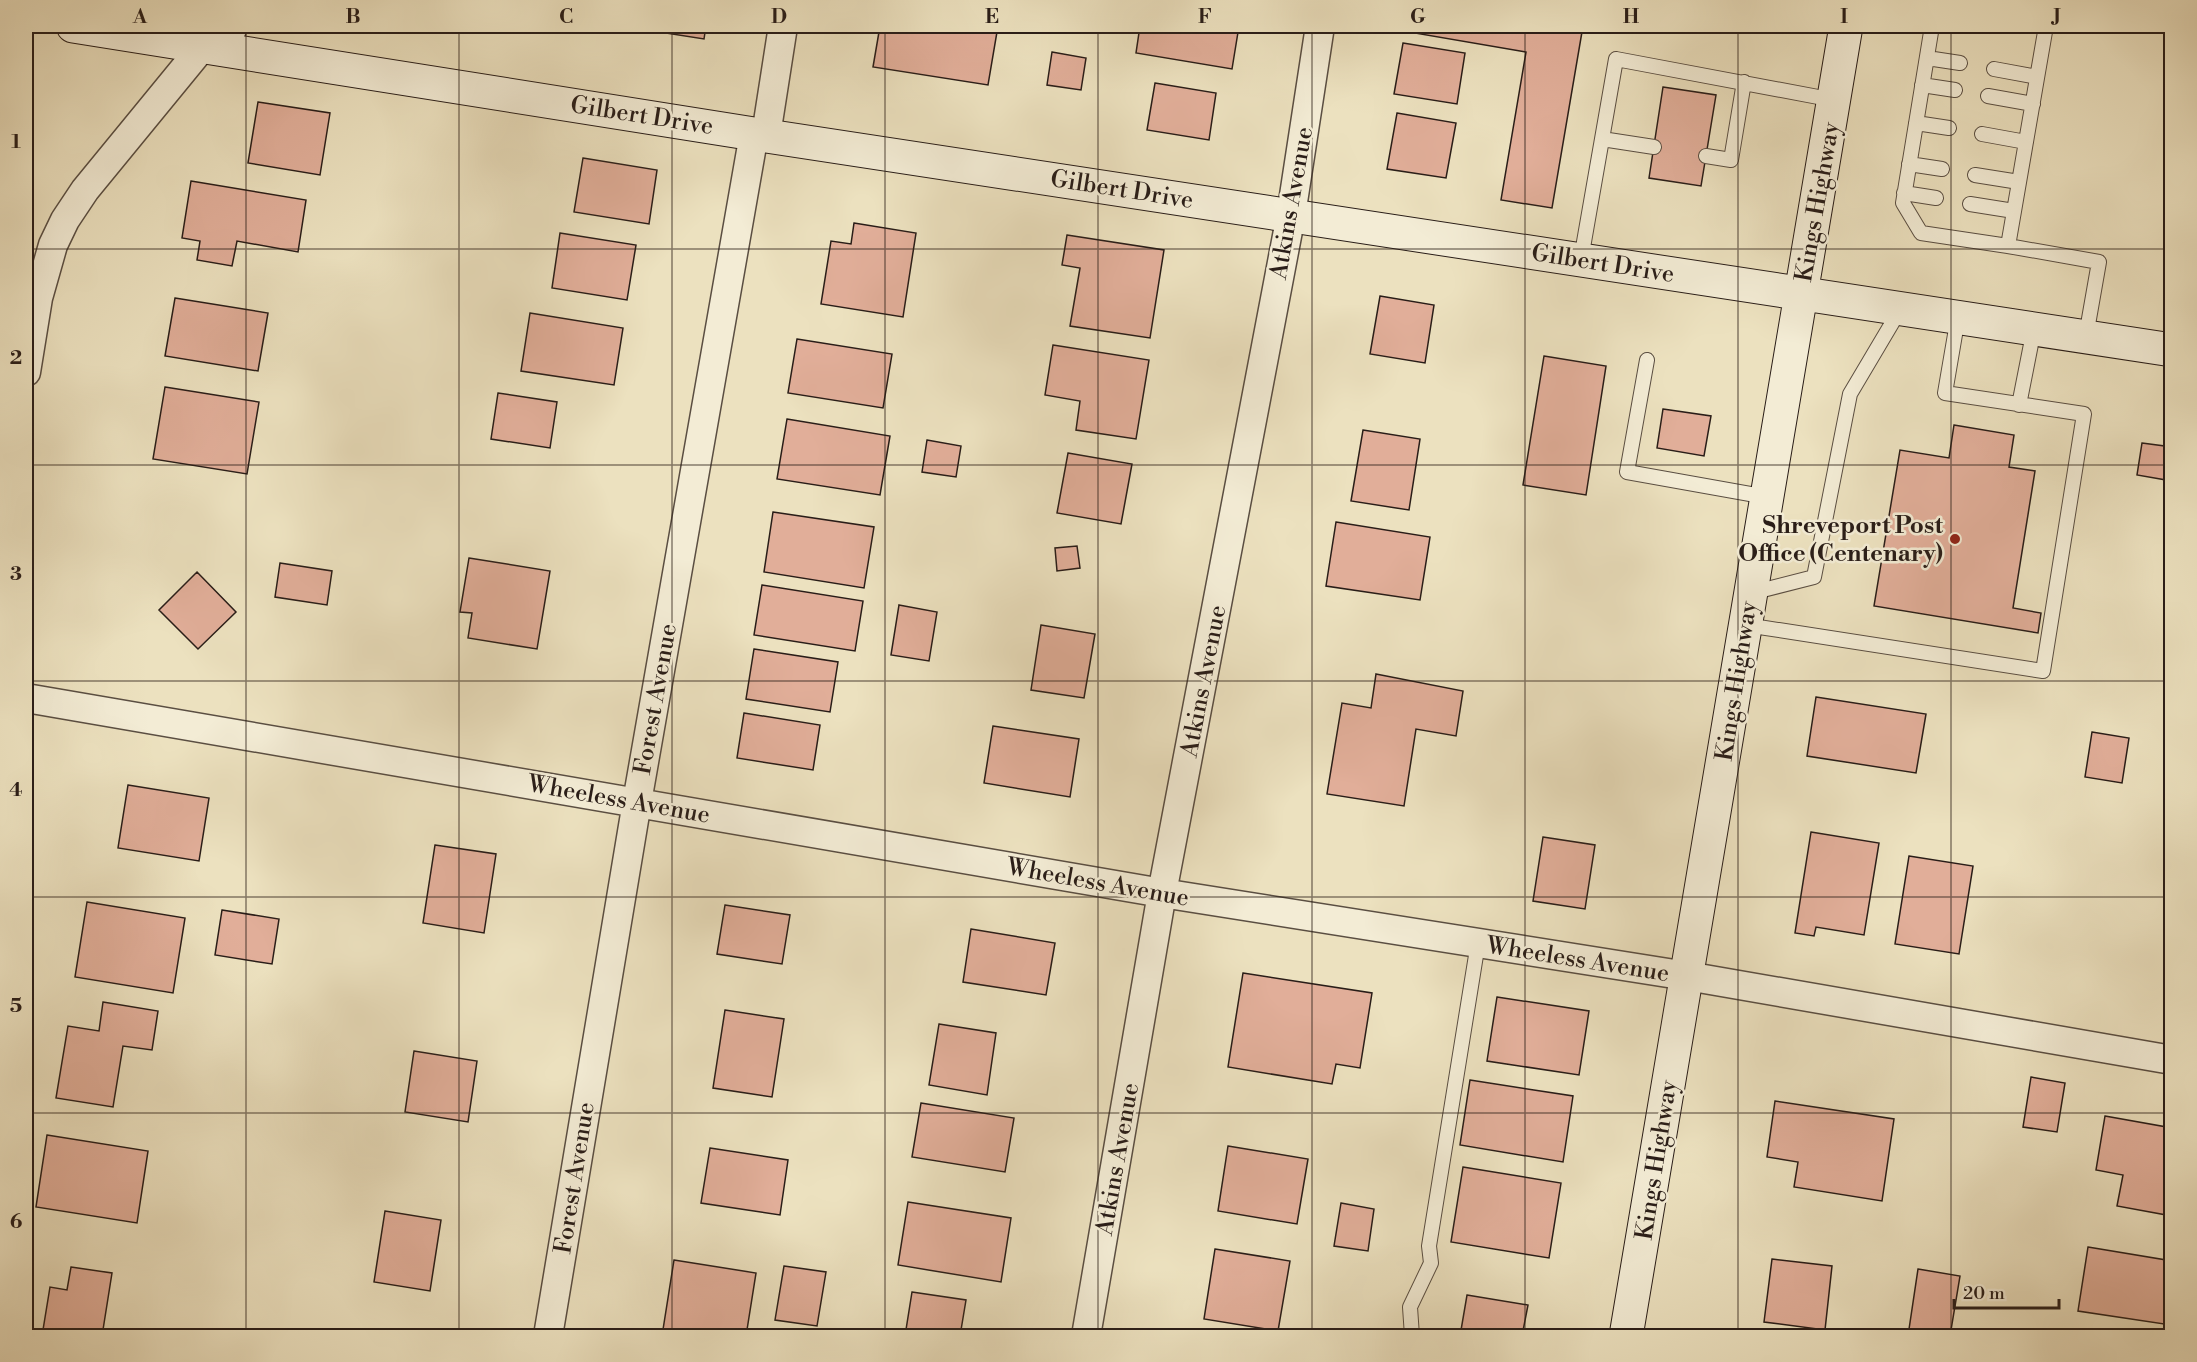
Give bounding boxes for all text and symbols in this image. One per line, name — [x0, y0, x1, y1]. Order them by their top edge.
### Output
text: A — [132, 5, 148, 30]
text: B — [345, 5, 361, 30]
text: C — [559, 5, 573, 30]
text: D — [771, 5, 787, 30]
text: E — [985, 5, 999, 30]
text: F — [1198, 5, 1212, 30]
text: G — [1410, 5, 1426, 30]
text: H — [1623, 5, 1640, 30]
text: I — [1840, 5, 1848, 30]
text: J — [2050, 5, 2061, 30]
street label: Gilbert Drive — [568, 90, 715, 142]
street label: Kings Highway — [1789, 120, 1847, 284]
street label: Atkins Avenue — [1264, 125, 1320, 283]
text: 1 — [11, 130, 21, 155]
street label: Gilbert Drive — [1048, 164, 1195, 216]
street label: Gilbert Drive — [1529, 238, 1676, 290]
text: 2 — [10, 346, 22, 371]
place label: Shreveport Post Office (Centenary) — [1738, 511, 1943, 569]
marker: Shreveport Post Office (Centenary) — [1948, 532, 1962, 546]
text: 3 — [10, 562, 22, 587]
street label: Kings Highway — [1710, 599, 1764, 763]
street label: Atkins Avenue — [1174, 603, 1233, 761]
street label: Forest Avenue — [628, 621, 684, 777]
street label: Wheeless Avenue — [524, 769, 712, 831]
text: 4 — [9, 778, 23, 803]
street label: Wheeless Avenue — [1003, 852, 1191, 914]
street label: Wheeless Avenue — [1483, 931, 1671, 989]
text: 5 — [10, 994, 22, 1019]
street label: Kings Highway — [1630, 1078, 1684, 1242]
street label: Atkins Avenue — [1090, 1081, 1146, 1239]
street label: Forest Avenue — [548, 1100, 602, 1256]
text: 6 — [10, 1210, 23, 1235]
scale bar — [1954, 1272, 2059, 1310]
text: 20 m — [1963, 1282, 2005, 1305]

